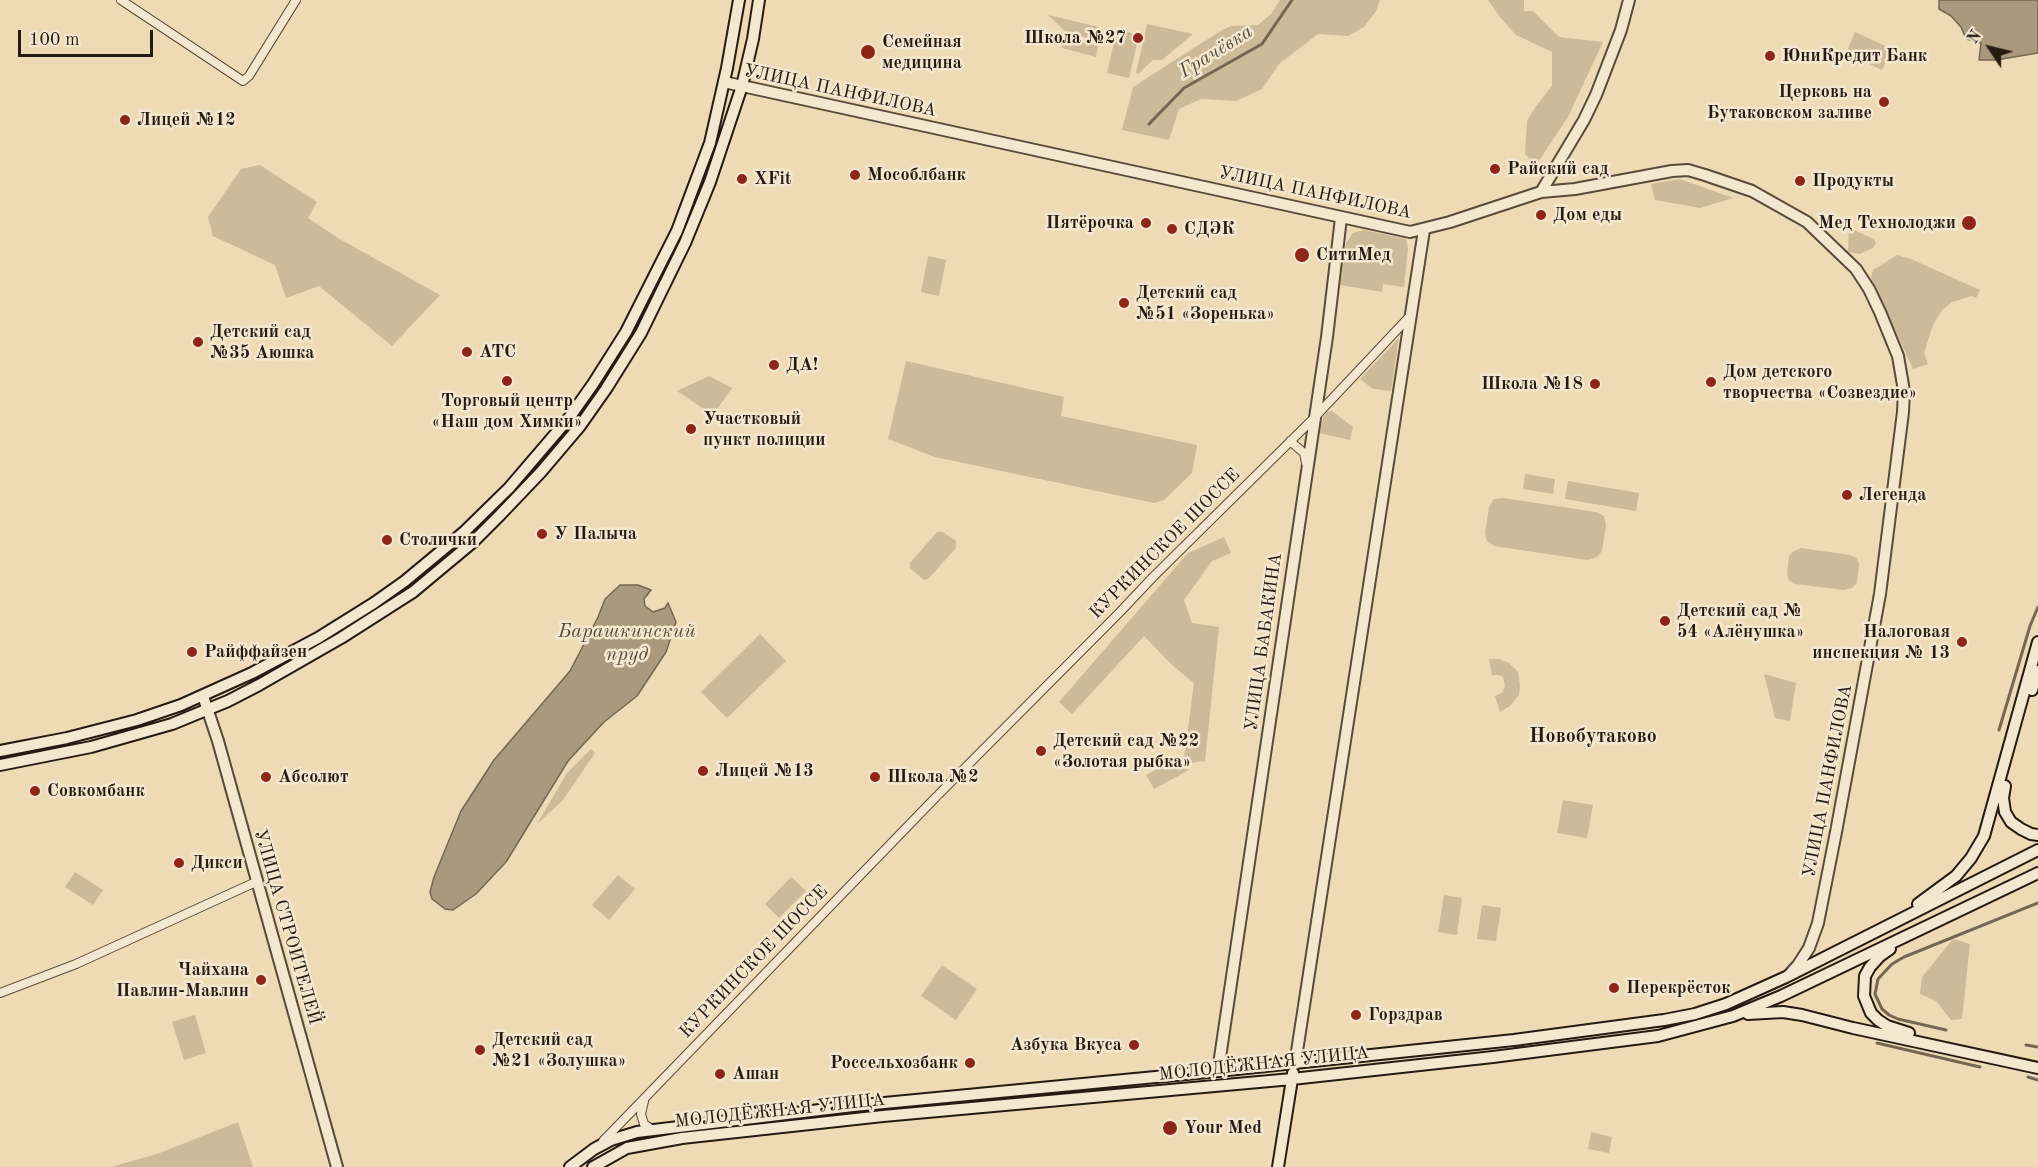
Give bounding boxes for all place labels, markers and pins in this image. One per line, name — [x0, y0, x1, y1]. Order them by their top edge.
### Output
place label: Школа №27 — [1024, 27, 1126, 49]
place label: Семейная медицина — [882, 31, 962, 74]
marker: Школа №27 — [1131, 31, 1145, 45]
marker: Семейная медицина — [859, 43, 877, 61]
place label: ЮниКредит Банк — [1782, 45, 1927, 67]
marker: ЮниКредит Банк — [1763, 49, 1777, 63]
place label: Церковь на Бутаковском заливе — [1707, 81, 1872, 124]
marker: Церковь на Бутаковском заливе — [1877, 95, 1891, 109]
place label: Лицей №12 — [137, 109, 236, 131]
marker: Лицей №12 — [118, 113, 132, 127]
place label: Райский сад — [1507, 158, 1609, 180]
marker: Райский сад — [1488, 162, 1502, 176]
place label: Мособлбанк — [867, 164, 966, 186]
place label: XFit — [754, 168, 791, 190]
marker: Мособлбанк — [848, 168, 862, 182]
place label: Продукты — [1812, 170, 1894, 192]
marker: XFit — [735, 172, 749, 186]
marker: Продукты — [1793, 174, 1807, 188]
place label: Дом еды — [1553, 204, 1622, 226]
marker: Дом еды — [1534, 208, 1548, 222]
place label: Пятёрочка — [1046, 212, 1134, 234]
place label: Мед Технолоджи — [1818, 212, 1956, 234]
marker: Мед Технолоджи — [1960, 214, 1978, 232]
marker: Пятёрочка — [1139, 216, 1153, 230]
place label: СДЭК — [1184, 218, 1234, 240]
marker: СДЭК — [1165, 222, 1179, 236]
place label: СитиМед — [1316, 244, 1391, 266]
marker: СитиМед — [1293, 246, 1311, 264]
place label: Детский сад №51 «Зоренька» — [1136, 282, 1275, 324]
marker: Детский сад №51 «Зоренька» — [1117, 296, 1131, 310]
place label: Детский сад №35 Аюшка — [210, 321, 315, 364]
marker: Детский сад №35 Аюшка — [191, 335, 205, 349]
place label: АТС — [479, 341, 516, 363]
marker: АТС — [460, 345, 474, 359]
place label: ДА! — [786, 354, 818, 376]
marker: ДА! — [767, 358, 781, 372]
place label: Дом детского творчества «Созвездие» — [1723, 361, 1917, 404]
place label: Школа №18 — [1481, 373, 1583, 395]
marker: Торговый центр «Наш дом Химки» — [500, 374, 514, 388]
marker: Дом детского творчества «Созвездие» — [1704, 375, 1718, 389]
marker: Школа №18 — [1588, 377, 1602, 391]
place label: Торговый центр «Наш дом Химки» — [432, 390, 582, 432]
place label: Участковый пункт полиции — [703, 408, 826, 450]
marker: Участковый пункт полиции — [684, 422, 698, 436]
place label: Легенда — [1859, 484, 1926, 506]
marker: Легенда — [1840, 488, 1854, 502]
place label: У Палыча — [554, 523, 637, 545]
marker: У Палыча — [535, 527, 549, 541]
place label: Столички — [399, 529, 477, 551]
marker: Столички — [380, 533, 394, 547]
place label: Детский сад № 54 «Алёнушка» — [1677, 600, 1804, 642]
marker: Детский сад № 54 «Алёнушка» — [1658, 614, 1672, 628]
place label: Налоговая инспекция № 13 — [1812, 621, 1950, 664]
marker: Налоговая инспекция № 13 — [1955, 635, 1969, 649]
place label: Райффайзен — [204, 641, 307, 663]
marker: Райффайзен — [185, 645, 199, 659]
place label: Детский сад №22 «Золотая рыбка» — [1053, 730, 1199, 772]
marker: Детский сад №22 «Золотая рыбка» — [1034, 744, 1048, 758]
place label: Лицей №13 — [715, 760, 814, 782]
marker: Лицей №13 — [696, 764, 710, 778]
place label: Абсолют — [278, 766, 349, 788]
place label: Школа №2 — [887, 766, 979, 788]
marker: Абсолют — [259, 770, 273, 784]
marker: Школа №2 — [868, 770, 882, 784]
place label: Совкомбанк — [47, 780, 145, 802]
marker: Совкомбанк — [28, 784, 42, 798]
place label: Дикси — [191, 852, 243, 874]
marker: Дикси — [172, 856, 186, 870]
place label: Чайхана Павлин-Мавлин — [116, 959, 249, 1002]
marker: Чайхана Павлин-Мавлин — [254, 973, 268, 987]
place label: Перекрёсток — [1626, 977, 1731, 999]
marker: Перекрёсток — [1607, 981, 1621, 995]
place label: Горздрав — [1368, 1004, 1443, 1026]
marker: Горздрав — [1349, 1008, 1363, 1022]
place label: Детский сад №21 «Золушка» — [492, 1029, 626, 1072]
place label: Азбука Вкуса — [1010, 1034, 1122, 1056]
marker: Азбука Вкуса — [1127, 1038, 1141, 1052]
marker: Детский сад №21 «Золушка» — [473, 1043, 487, 1057]
place label: Россельхозбанк — [830, 1052, 958, 1074]
marker: Россельхозбанк — [963, 1056, 977, 1070]
place label: Ашан — [732, 1063, 779, 1085]
marker: Ашан — [713, 1067, 727, 1081]
place label: Your Med — [1184, 1117, 1262, 1139]
marker: Your Med — [1161, 1119, 1179, 1137]

